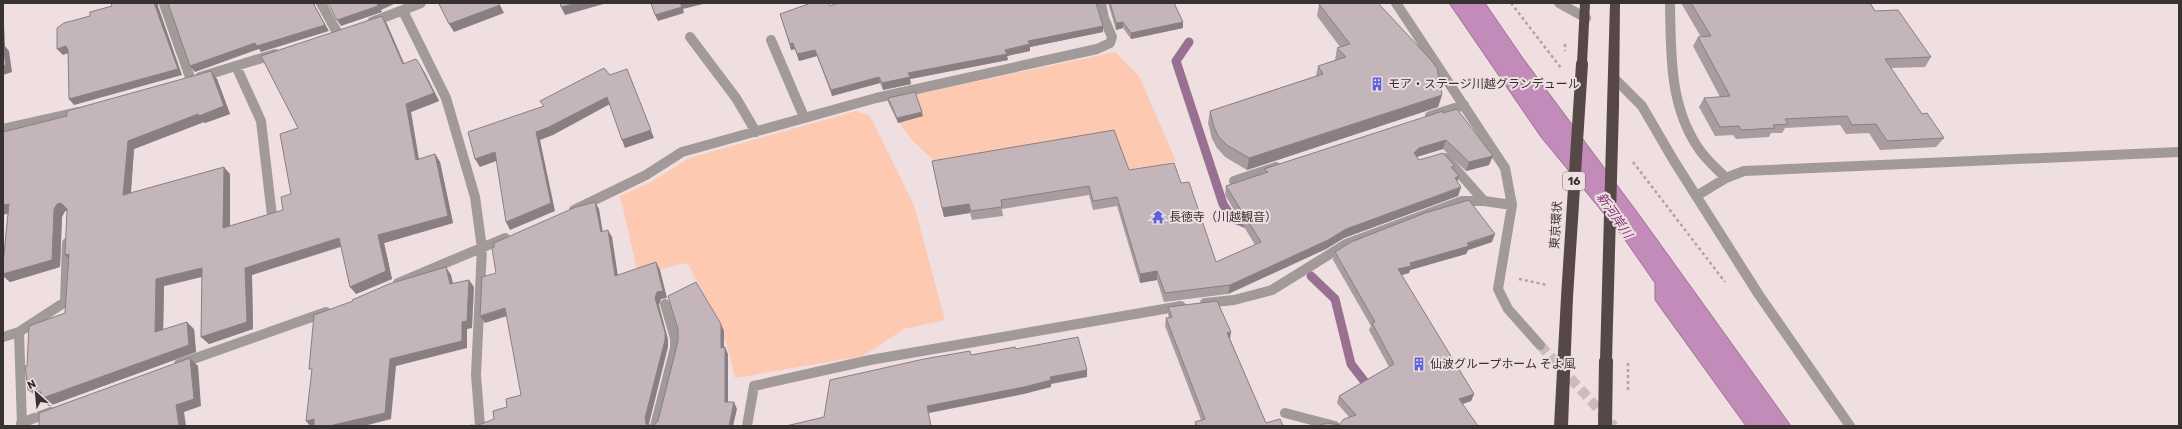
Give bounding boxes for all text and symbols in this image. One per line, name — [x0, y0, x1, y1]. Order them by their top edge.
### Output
building icon: モア・ステージ川越グランデュール — [1369, 76, 1385, 92]
place label: モア・ステージ川越グランデュール — [1388, 77, 1580, 91]
road number: 16 — [1563, 172, 1585, 190]
water label: 新河岸川 — [1594, 190, 1637, 243]
street label: 東京環状 — [1547, 201, 1565, 249]
temple icon: 長徳寺（川越観音） — [1150, 209, 1166, 225]
place label: 長徳寺（川越観音） — [1169, 210, 1277, 224]
building icon: 仙波グループホーム そよ風 — [1411, 356, 1427, 372]
place label: 仙波グループホーム そよ風 — [1430, 357, 1576, 371]
north arrow — [16, 373, 56, 413]
text: N — [25, 377, 38, 392]

